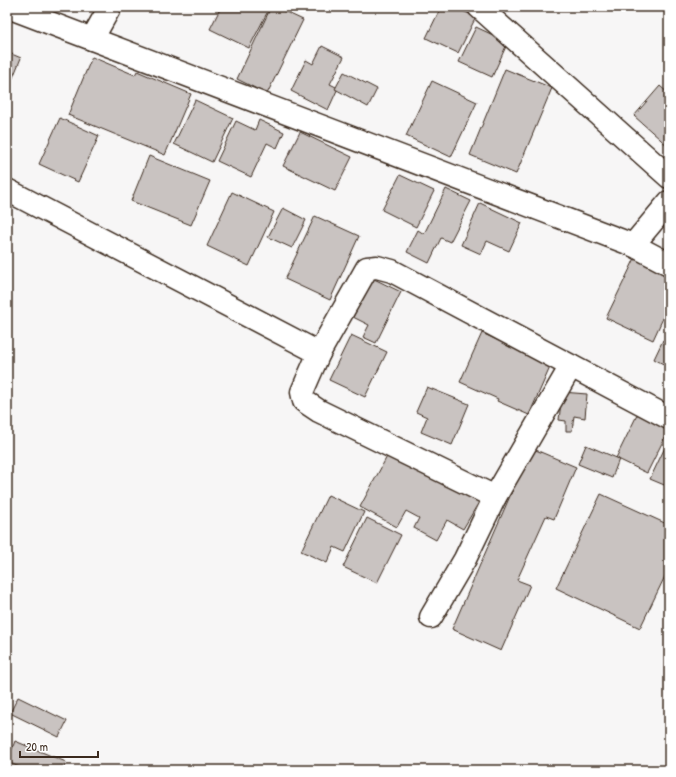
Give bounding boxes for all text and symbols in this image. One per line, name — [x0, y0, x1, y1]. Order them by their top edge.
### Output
scale bar — [20, 733, 98, 759]
text: 20 m — [26, 738, 48, 755]

